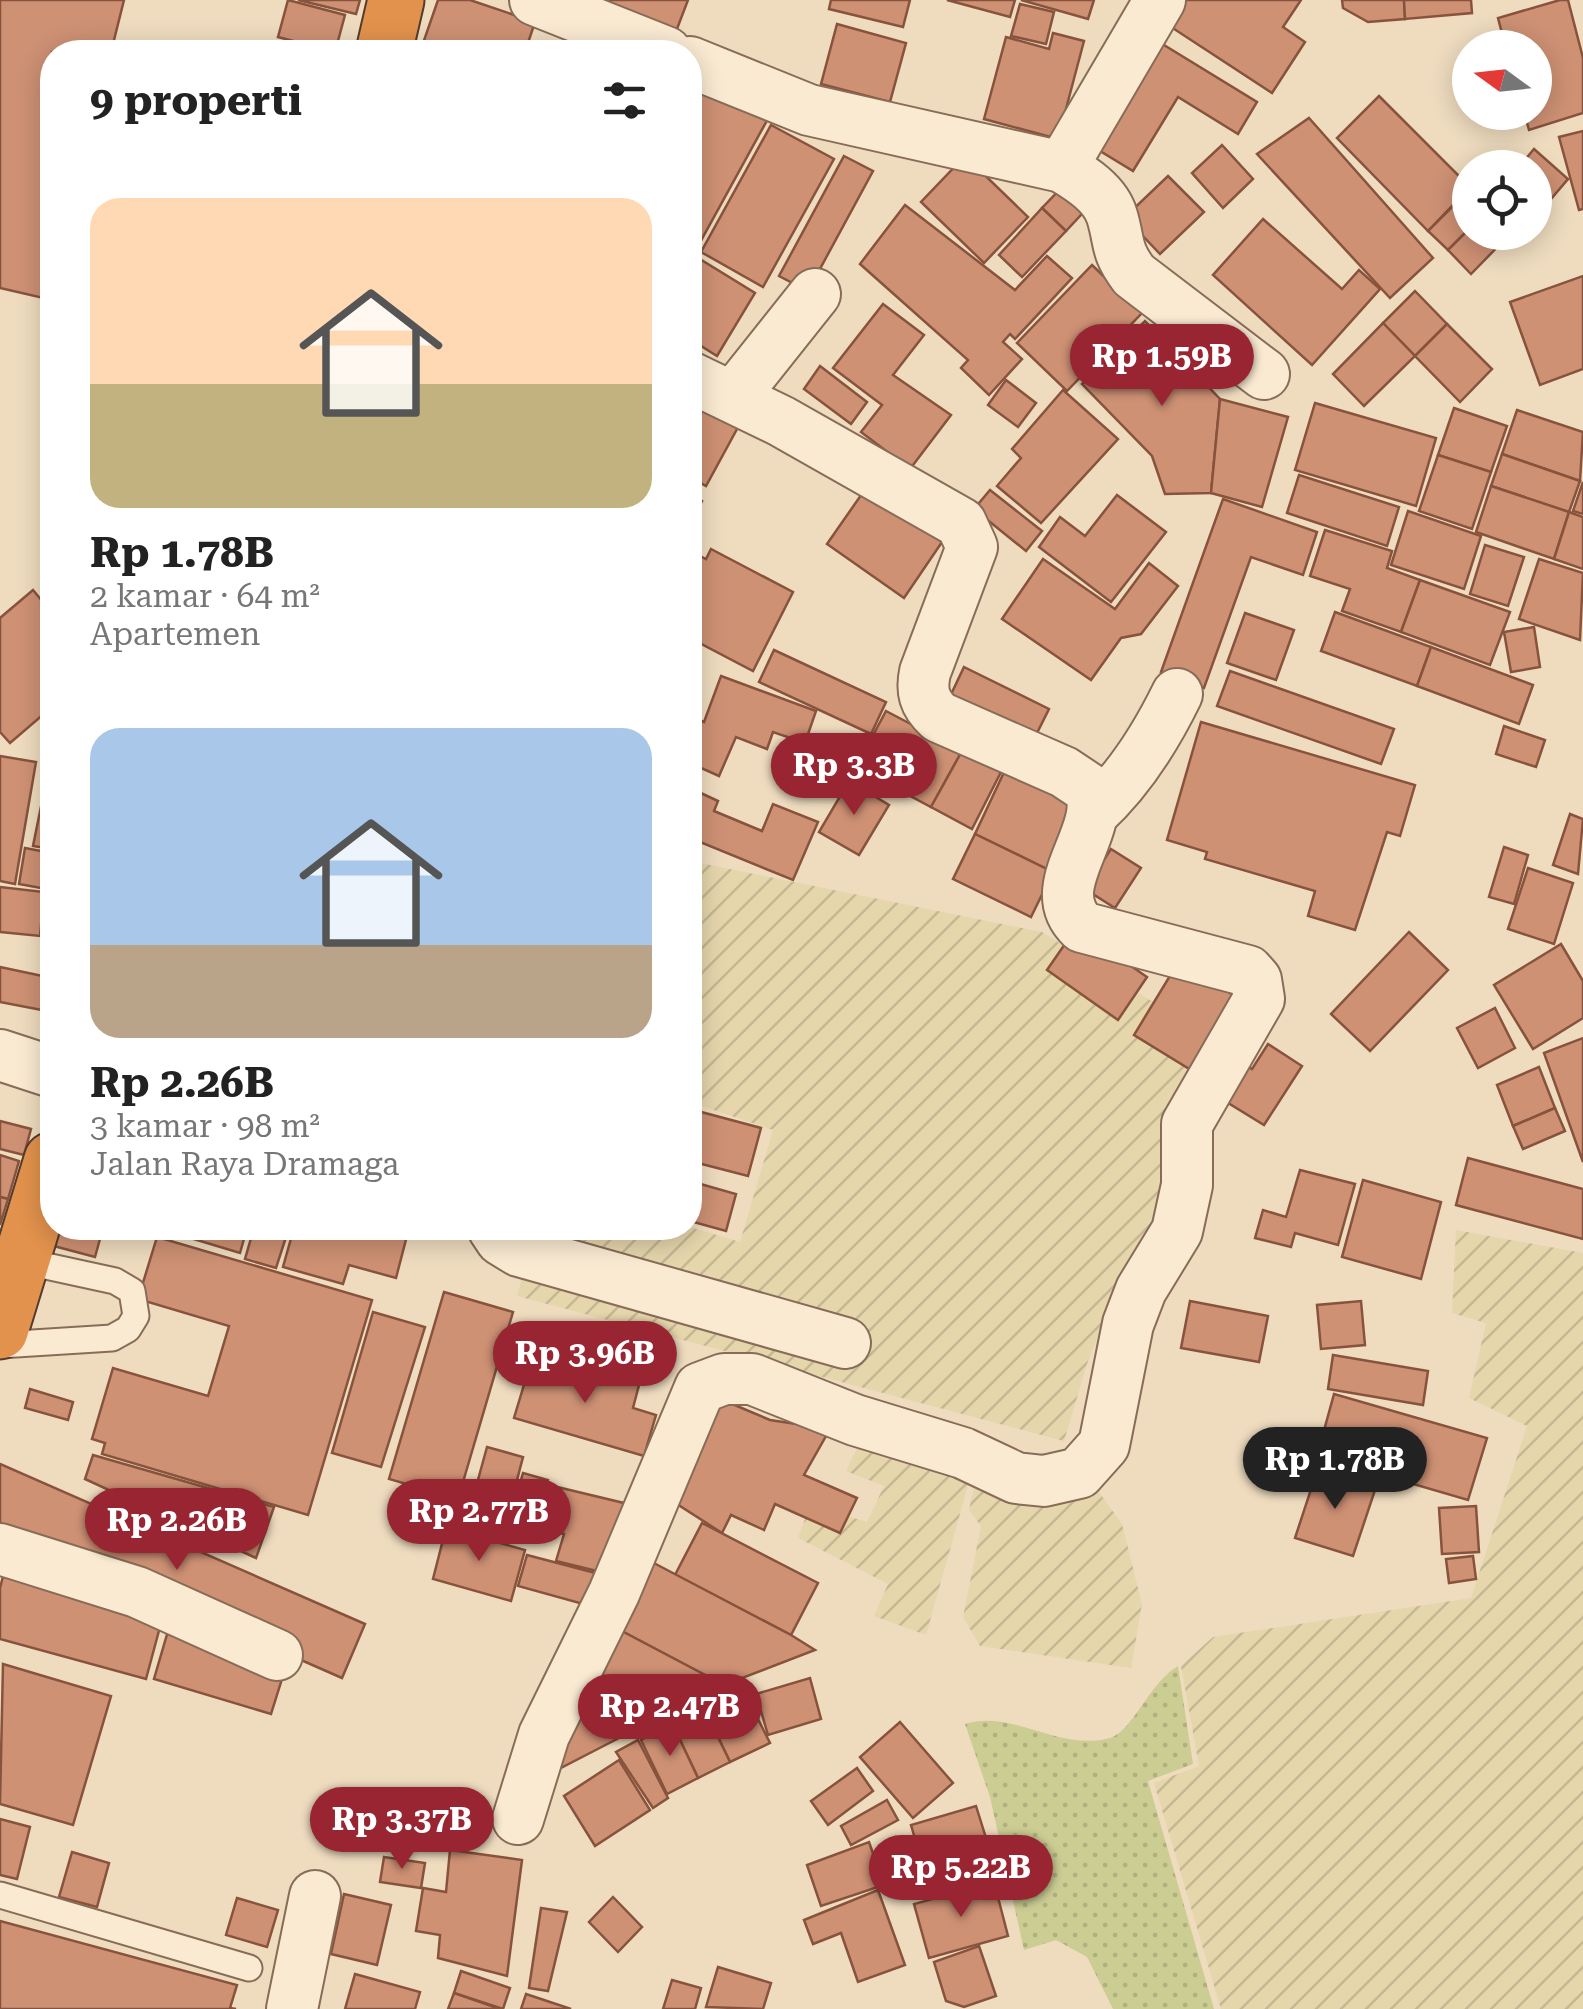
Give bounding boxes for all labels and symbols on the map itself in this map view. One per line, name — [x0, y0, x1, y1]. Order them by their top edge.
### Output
north arrow — [1452, 30, 1552, 130]
pin: Rp 1.59B — [1059, 324, 1265, 409]
pin: Rp 3.3B — [762, 733, 946, 818]
pin: Rp 3.96B — [482, 1321, 688, 1406]
pin: Rp 1.78B — [1232, 1427, 1438, 1512]
pin: Rp 2.77B — [376, 1479, 582, 1564]
pin: Rp 2.26B — [74, 1488, 280, 1573]
pin: Rp 2.47B — [567, 1674, 773, 1759]
pin: Rp 3.37B — [299, 1787, 505, 1872]
pin: Rp 5.22B — [858, 1835, 1064, 1920]

